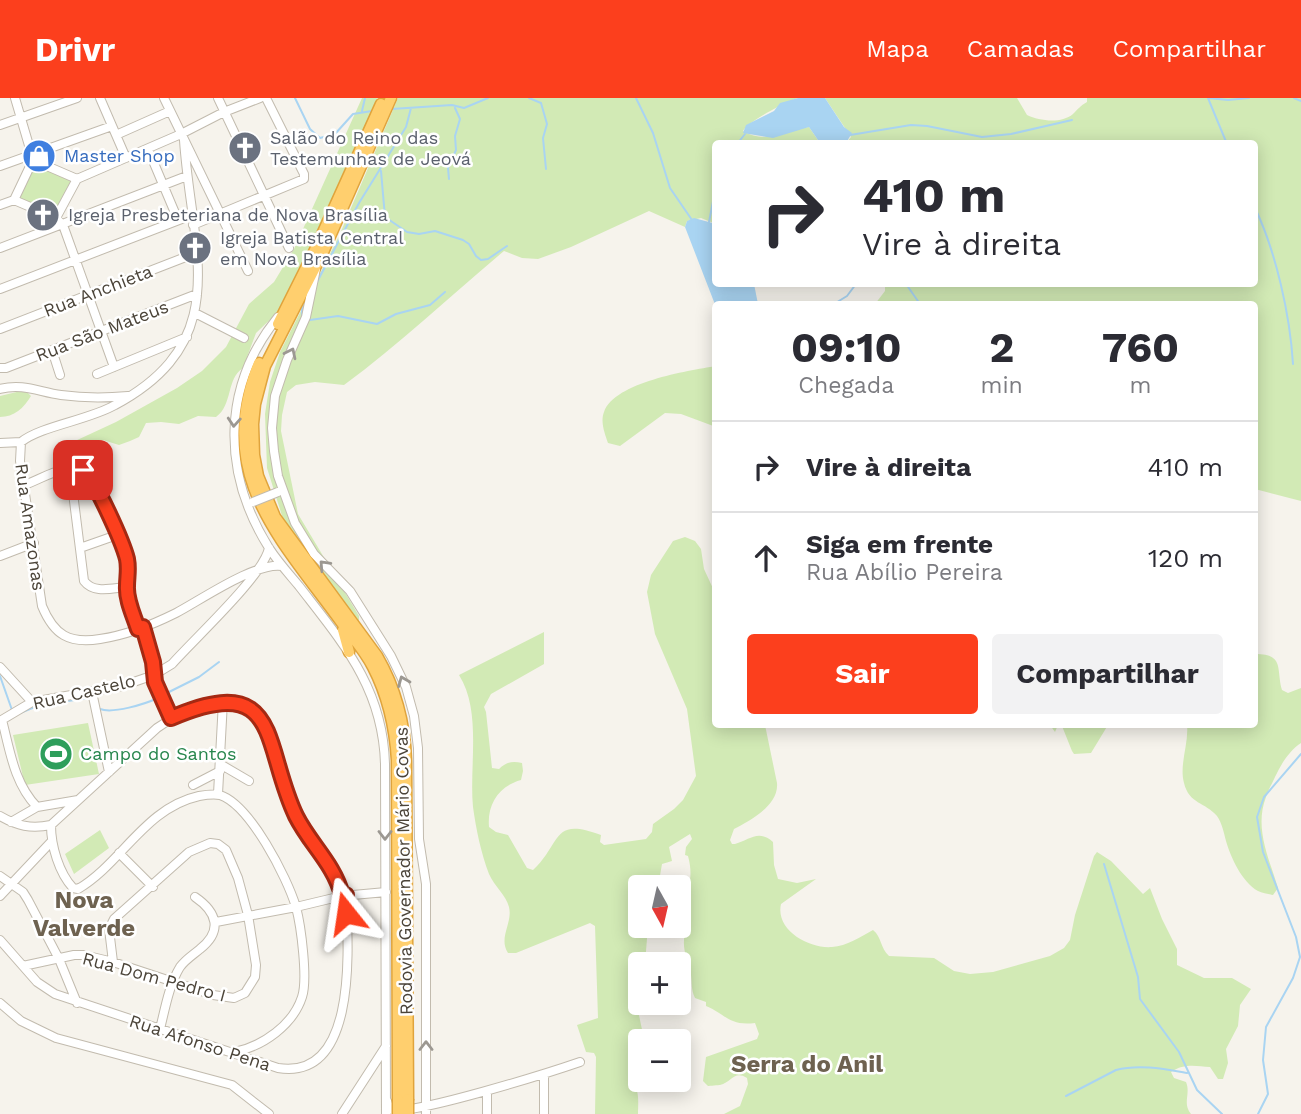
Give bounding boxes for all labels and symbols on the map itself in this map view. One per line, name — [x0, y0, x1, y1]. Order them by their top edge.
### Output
place label: Salão do Reino das Testemunhas de Jeová — [270, 127, 471, 169]
church icon: Salão do Reino das Testemunhas de Jeová — [226, 129, 264, 167]
shop icon: Master Shop — [20, 137, 58, 175]
place label: Master Shop — [64, 145, 175, 166]
church icon: Igreja Presbeteriana de Nova Brasília — [24, 196, 62, 234]
place label: Igreja Presbeteriana de Nova Brasília — [68, 204, 388, 225]
place label: Igreja Batista Central em Nova Brasília — [220, 227, 404, 269]
church icon: Igreja Batista Central em Nova Brasília — [176, 229, 214, 267]
street label: Rua Anchieta — [40, 260, 155, 321]
street label: Rua São Mateus — [32, 295, 171, 366]
one-way arrow — [283, 348, 297, 360]
one-way arrow — [227, 417, 242, 428]
pin — [53, 440, 113, 500]
street label: Rua Amazonas — [11, 462, 50, 592]
one-way arrow — [319, 560, 332, 573]
street label: Rua Castelo — [30, 669, 137, 714]
one-way arrow — [398, 676, 412, 688]
street label: Rodovia Governador Mário Covas — [390, 727, 417, 1015]
sports icon: Campo do Santos — [37, 735, 75, 773]
place label: Campo do Santos — [80, 743, 237, 764]
one-way arrow — [377, 831, 393, 841]
north arrow — [628, 875, 691, 938]
position arrow — [309, 876, 383, 950]
district label: Nova Valverde — [33, 886, 135, 942]
street label: Rua Dom Pedro I — [80, 947, 228, 1006]
street label: Rua Afonso Pena — [127, 1010, 273, 1075]
one-way arrow — [418, 1040, 434, 1051]
district label: Serra do Anil — [731, 1050, 883, 1078]

